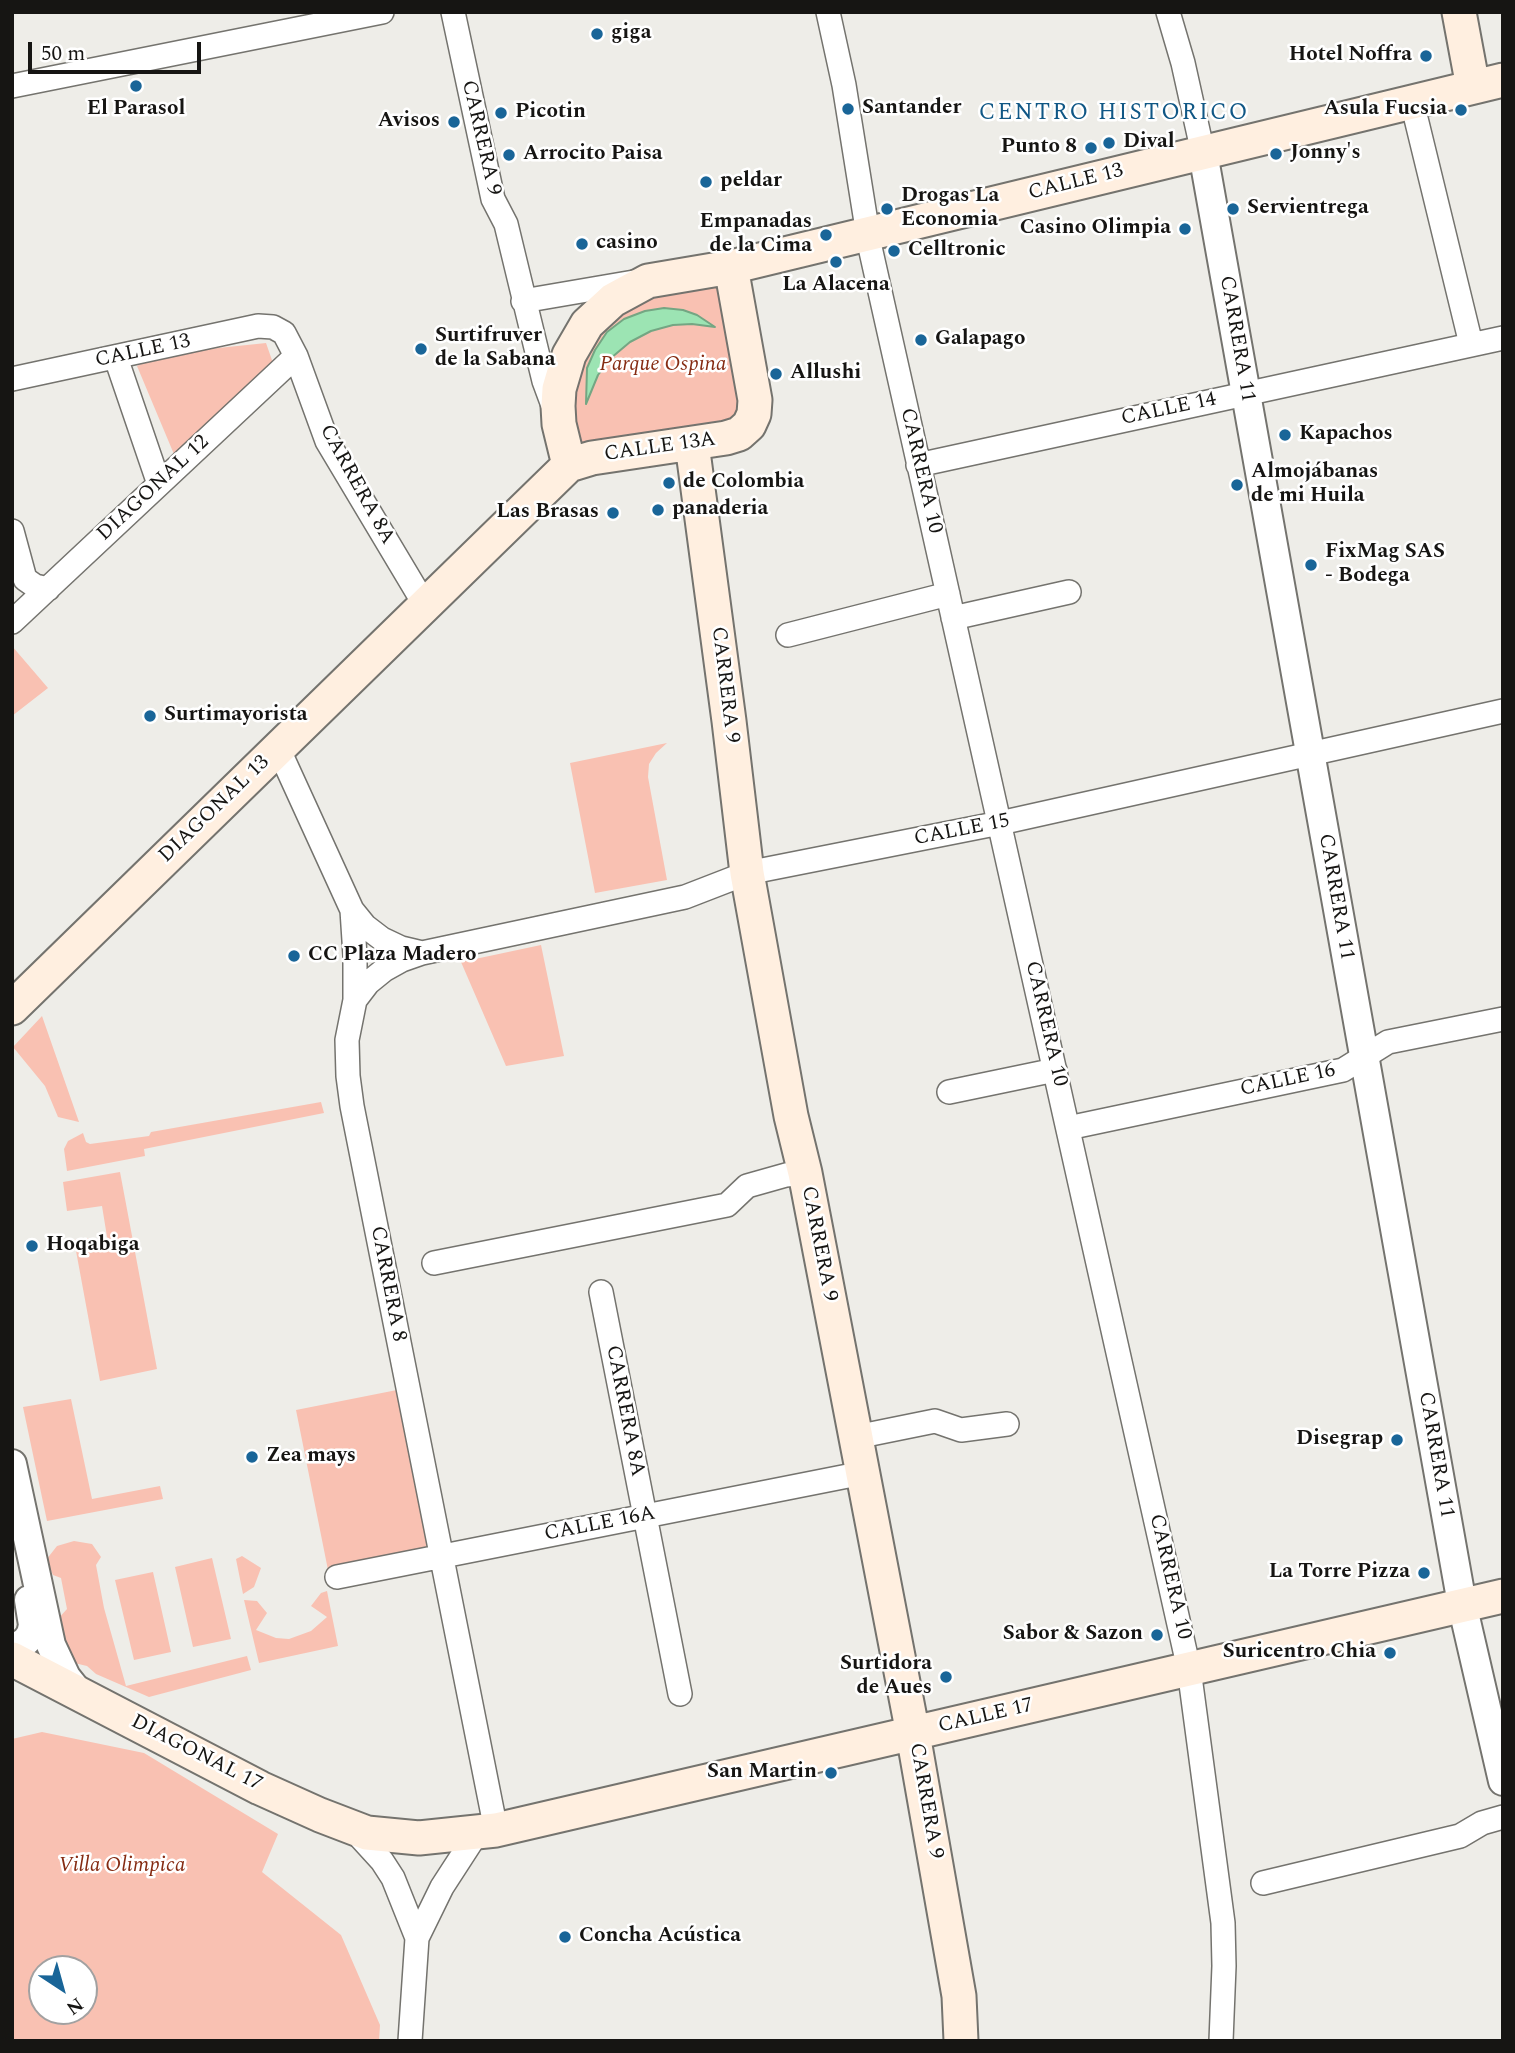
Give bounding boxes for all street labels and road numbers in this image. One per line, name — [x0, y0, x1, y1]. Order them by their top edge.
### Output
street label: CARRERA 9 — [455, 78, 505, 198]
street label: CALLE 13 — [1026, 159, 1126, 207]
street label: CARRERA 11 — [1212, 274, 1260, 404]
street label: CALLE 13 — [93, 330, 193, 374]
street label: CALLE 14 — [1119, 388, 1219, 432]
street label: CARRERA 10 — [893, 406, 947, 536]
street label: CARRERA 8A — [313, 421, 399, 549]
street label: CALLE 13A — [603, 428, 717, 468]
street label: DIAGONAL 12 — [93, 431, 215, 547]
street label: CARRERA 9 — [704, 625, 744, 745]
street label: DIAGONAL 13 — [154, 751, 276, 869]
street label: CALLE 15 — [912, 809, 1012, 853]
street label: CARRERA 11 — [1311, 832, 1359, 962]
street label: CARRERA 10 — [1018, 959, 1072, 1089]
street label: CALLE 16 — [1238, 1059, 1338, 1103]
street label: CARRERA 9 — [794, 1184, 842, 1304]
street label: CARRERA 8 — [363, 1224, 411, 1344]
street label: CARRERA 8A — [599, 1343, 649, 1479]
street label: CARRERA 11 — [1411, 1390, 1459, 1520]
street label: CALLE 16A — [542, 1502, 658, 1548]
street label: CARRERA 10 — [1142, 1512, 1196, 1642]
street label: CALLE 17 — [936, 1694, 1036, 1740]
street label: DIAGONAL 17 — [126, 1710, 266, 1798]
street label: CARRERA 9 — [902, 1741, 948, 1861]

